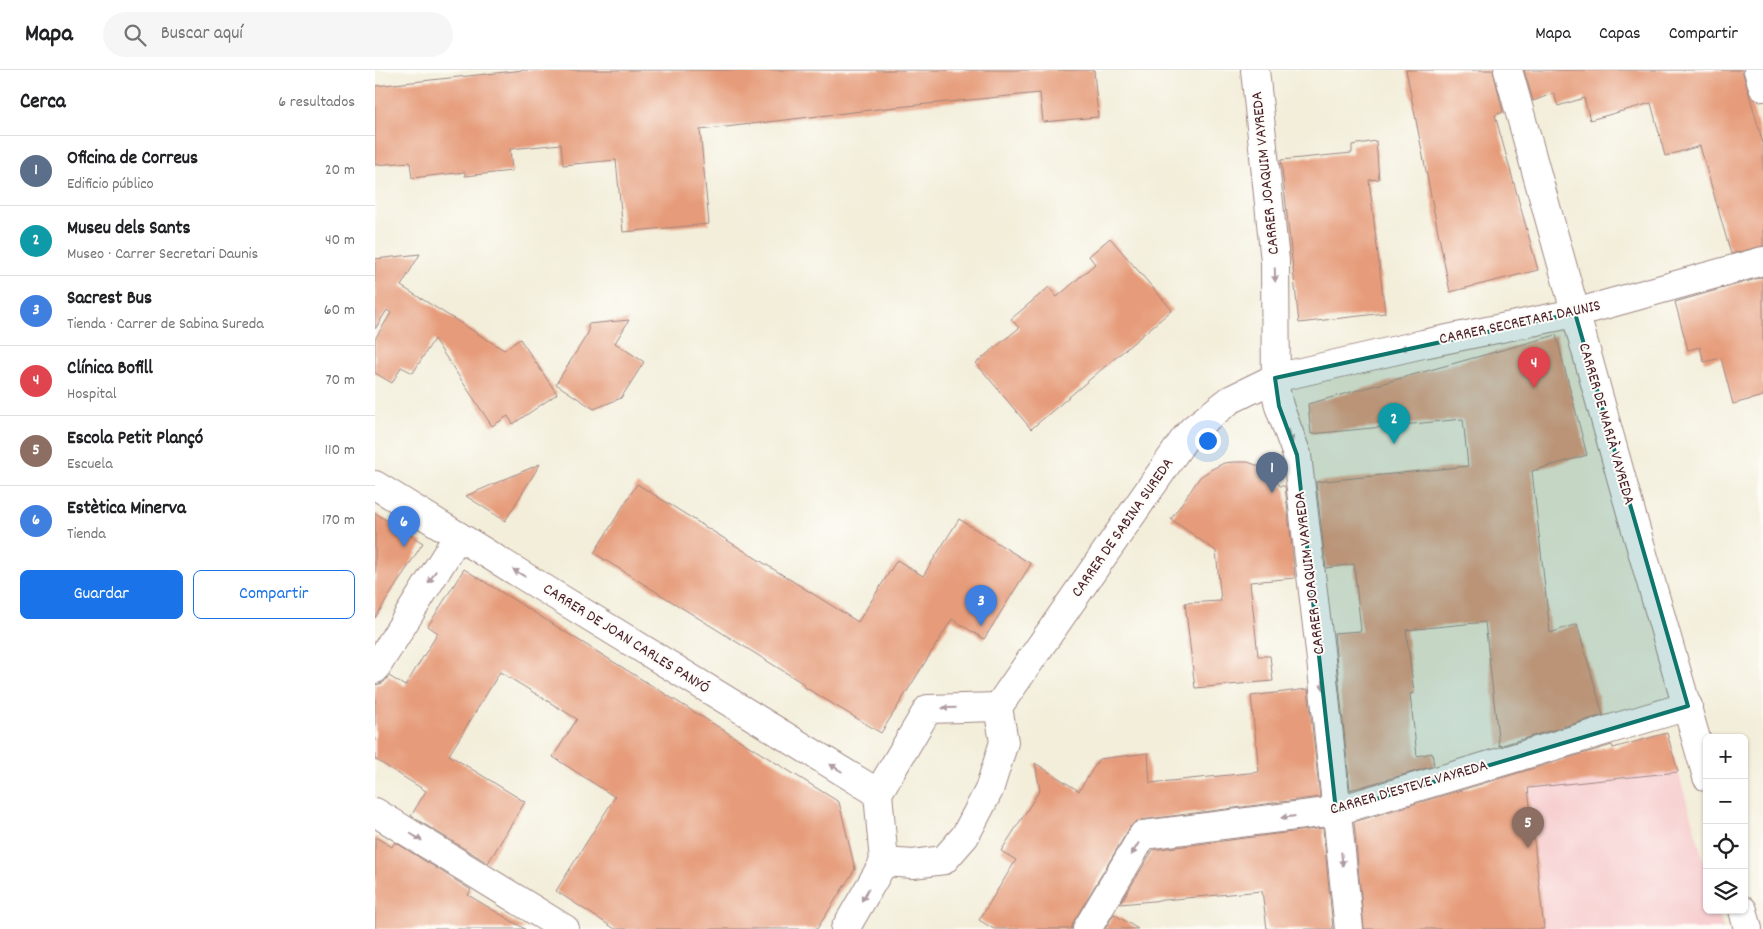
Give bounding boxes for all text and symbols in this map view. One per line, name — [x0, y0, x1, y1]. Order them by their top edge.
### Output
search box — [103, 12, 453, 57]
text: Mapa — [25, 18, 73, 52]
icon: search — [121, 21, 149, 49]
text: Buscar aquí — [161, 21, 243, 48]
text: Mapa — [1535, 22, 1571, 47]
text: Capas — [1599, 22, 1641, 47]
text: Compartir — [1669, 22, 1738, 47]
text: Cerca — [20, 88, 66, 118]
street label: CARRER JOAQUIM VAYREDA — [1246, 90, 1286, 256]
text: 6 resultados — [278, 91, 355, 114]
text: Oficina de Correus — [67, 146, 198, 173]
text: 1 — [34, 159, 38, 182]
text: 20 m — [325, 159, 355, 182]
text: Edificio público — [67, 173, 154, 196]
text: Museu dels Sants — [67, 216, 190, 243]
text: 2 — [33, 229, 40, 252]
text: 40 m — [325, 229, 355, 252]
text: Museo · Carrer Secretari Daunis — [67, 243, 258, 266]
one-way arrow — [1271, 268, 1279, 284]
text: Sacrest Bus — [67, 286, 152, 313]
street label: CARRER SECRETARI DAUNIS — [1437, 295, 1603, 351]
text: 3 — [32, 299, 40, 322]
text: 60 m — [324, 299, 355, 322]
text: Tienda · Carrer de Sabina Sureda — [67, 313, 264, 336]
street label: CARRER DE MARIÀ VAYREDA — [1572, 340, 1640, 508]
one-way arrow — [1400, 343, 1415, 351]
pin: 4 — [1518, 347, 1550, 388]
text: Clínica Bofill — [67, 356, 153, 383]
text: 4 — [33, 369, 39, 392]
text: 70 m — [325, 369, 355, 392]
text: Hospital — [67, 383, 117, 406]
pin: 2 — [1378, 403, 1410, 444]
text: Escola Petit Plançó — [67, 426, 203, 453]
your location — [1195, 428, 1221, 454]
one-way arrow — [1287, 428, 1294, 443]
text: 5 — [32, 439, 40, 462]
text: 110 m — [325, 439, 355, 462]
pin: 1 — [1256, 452, 1288, 493]
text: Escuela — [67, 453, 113, 476]
street label: CARRER DE SABINA SUREDA — [1066, 453, 1180, 602]
street label: CARRER JOAQUIM VAYREDA — [1289, 490, 1331, 656]
text: Estètica Minerva — [67, 496, 186, 523]
pin: 6 — [388, 506, 420, 547]
text: 6 — [32, 509, 40, 532]
text: 170 m — [322, 509, 355, 532]
text: Tienda — [67, 523, 106, 546]
one-way arrow — [512, 569, 525, 578]
button: Guardar — [20, 570, 183, 619]
button: Compartir — [193, 570, 355, 619]
one-way arrow — [428, 571, 437, 584]
street label: CARRER DE JOAN CARLES PANYÓ — [538, 578, 714, 700]
pin: 3 — [965, 585, 997, 626]
one-way arrow — [1319, 675, 1327, 691]
one-way arrow — [941, 705, 957, 713]
map controls — [1703, 734, 1748, 914]
button: + — [1703, 734, 1748, 779]
street label: CARRER D'ESTEVE VAYREDA — [1327, 754, 1491, 822]
one-way arrow — [830, 763, 843, 773]
button: − — [1703, 779, 1748, 824]
pin: 5 — [1512, 807, 1544, 848]
one-way arrow — [1279, 813, 1295, 821]
button: locate — [1703, 824, 1748, 869]
one-way arrow — [410, 833, 423, 842]
one-way arrow — [1130, 842, 1139, 855]
one-way arrow — [1338, 852, 1346, 868]
button: layers — [1703, 869, 1748, 914]
one-way arrow — [860, 889, 869, 902]

